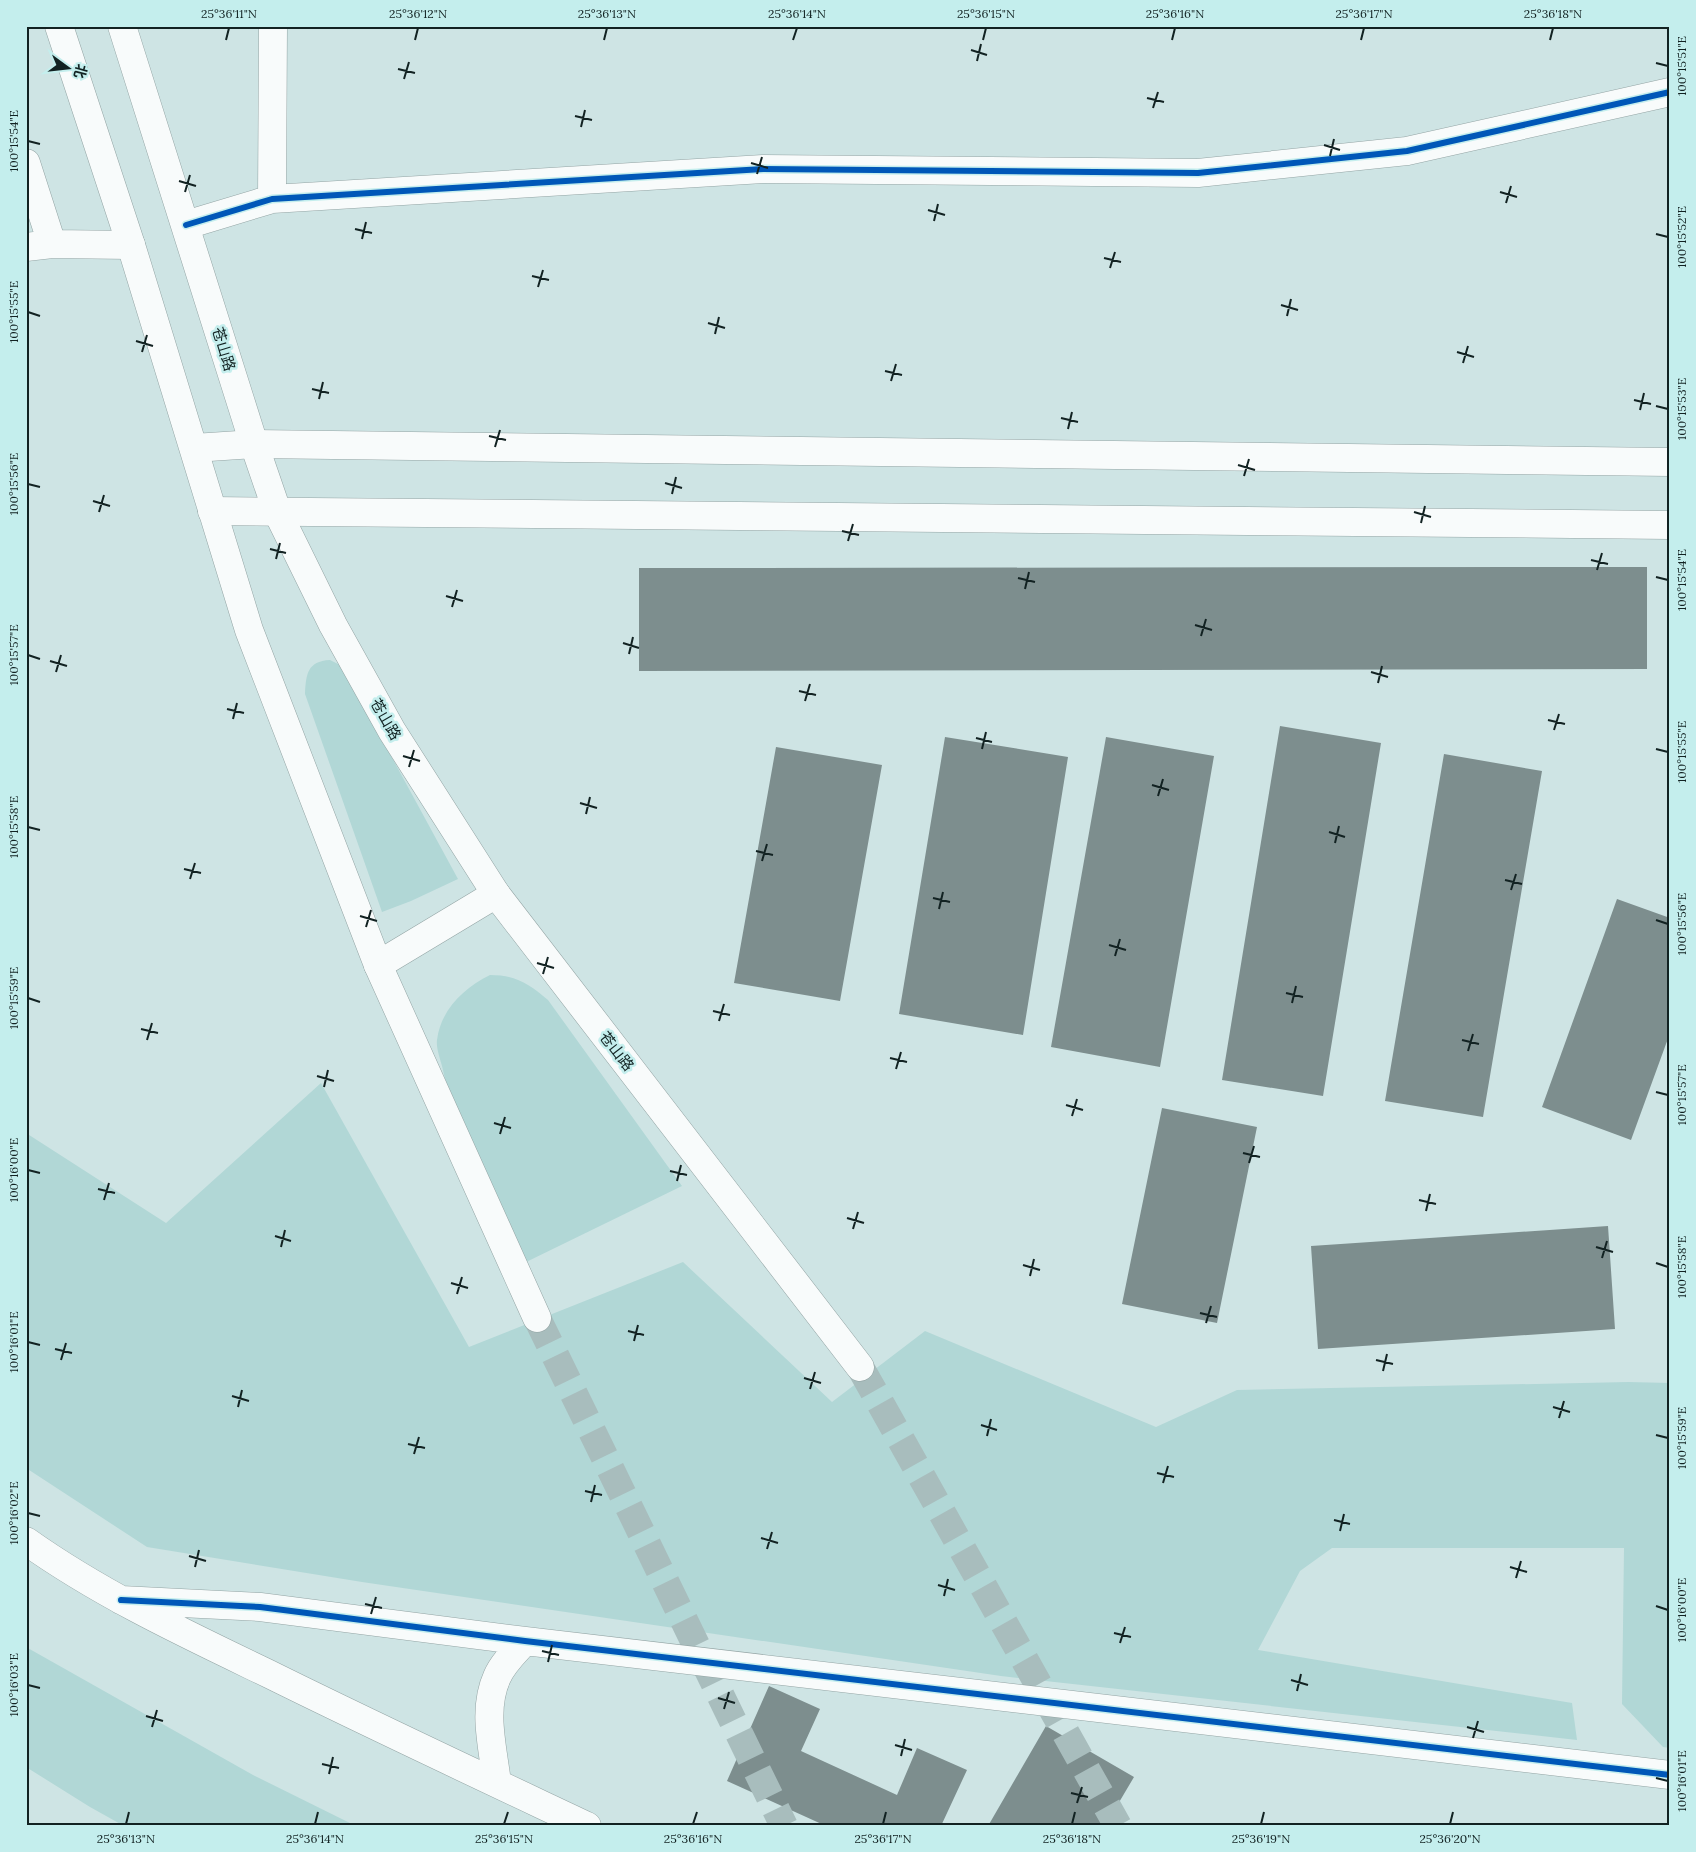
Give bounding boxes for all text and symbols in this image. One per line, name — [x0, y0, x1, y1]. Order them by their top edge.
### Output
text: 25°36'11"N — [201, 6, 257, 21]
text: 25°36'12"N — [389, 6, 447, 21]
text: 25°36'13"N — [578, 6, 636, 21]
text: 25°36'14"N — [768, 6, 826, 21]
text: 25°36'15"N — [957, 6, 1015, 21]
text: 25°36'16"N — [1146, 6, 1204, 21]
text: 25°36'17"N — [1335, 6, 1393, 21]
text: 25°36'18"N — [1524, 6, 1582, 21]
text: 100°15'51"E — [1674, 36, 1689, 96]
north arrow — [42, 42, 92, 92]
text: 北 — [70, 62, 91, 80]
text: 100°15'54"E — [6, 110, 21, 172]
text: 100°15'52"E — [1674, 206, 1689, 268]
text: 100°15'55"E — [6, 281, 21, 343]
street label: 苍山路 — [208, 325, 240, 373]
text: 100°15'53"E — [1674, 378, 1689, 440]
text: 100°15'56"E — [6, 453, 21, 515]
text: 100°15'54"E — [1674, 549, 1689, 611]
text: 100°15'57"E — [6, 624, 21, 686]
street label: 苍山路 — [367, 695, 405, 743]
text: 100°15'55"E — [1674, 721, 1689, 783]
text: 100°15'58"E — [6, 796, 21, 858]
text: 100°15'56"E — [1674, 893, 1689, 955]
text: 100°15'59"E — [6, 967, 21, 1029]
street label: 苍山路 — [596, 1027, 638, 1075]
text: 100°15'57"E — [1674, 1064, 1689, 1126]
text: 100°16'00"E — [6, 1138, 21, 1202]
text: 100°15'58"E — [1674, 1236, 1689, 1298]
text: 100°16'01"E — [6, 1311, 21, 1373]
text: 100°15'59"E — [1674, 1407, 1689, 1469]
text: 100°16'02"E — [6, 1481, 21, 1545]
text: 100°16'00"E — [1674, 1578, 1689, 1642]
text: 100°16'03"E — [6, 1653, 21, 1717]
text: 100°16'01"E — [1674, 1750, 1689, 1812]
text: 25°36'13"N — [97, 1831, 155, 1846]
text: 25°36'14"N — [286, 1831, 344, 1846]
text: 25°36'15"N — [475, 1831, 533, 1846]
text: 25°36'16"N — [664, 1831, 722, 1846]
text: 25°36'17"N — [854, 1831, 912, 1846]
text: 25°36'18"N — [1043, 1831, 1101, 1846]
text: 25°36'19"N — [1232, 1831, 1290, 1846]
text: 25°36'20"N — [1419, 1831, 1481, 1846]

